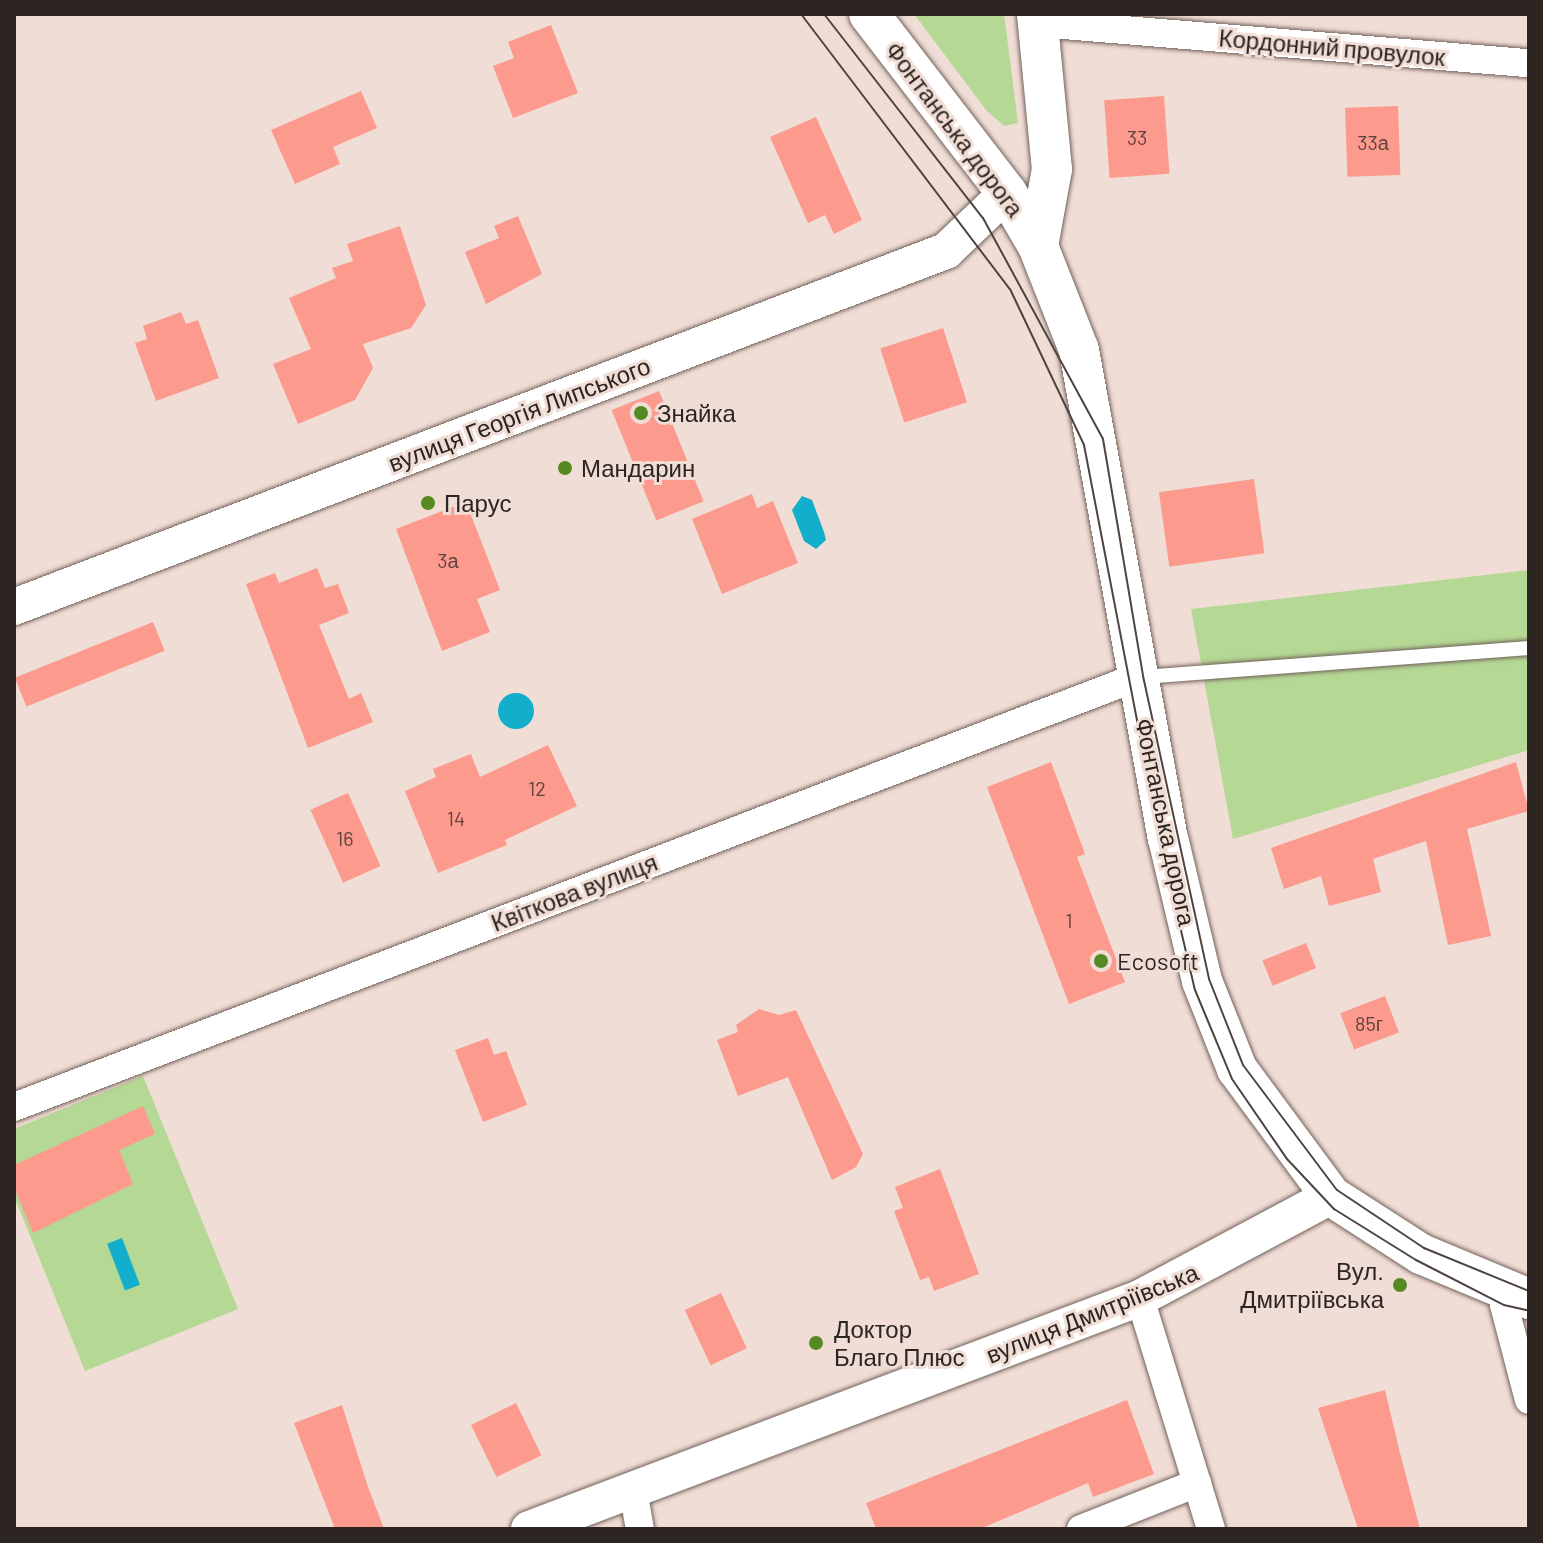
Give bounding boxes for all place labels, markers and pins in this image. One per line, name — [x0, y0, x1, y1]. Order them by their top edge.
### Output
place label: Знайка — [657, 399, 736, 427]
marker: Знайка — [632, 404, 650, 422]
place label: Мандарин — [581, 454, 695, 482]
marker: Мандарин — [556, 459, 574, 477]
place label: Парус — [444, 489, 511, 517]
marker: Парус — [419, 494, 437, 512]
place label: Ecosoft — [1117, 947, 1199, 975]
marker: Ecosoft — [1092, 952, 1110, 970]
place label: Вул. Дмитріївська — [1240, 1257, 1384, 1313]
marker: Вул. Дмитріївська — [1391, 1276, 1409, 1294]
place label: Доктор Благо Плюс — [834, 1315, 964, 1371]
marker: Доктор Благо Плюс — [805, 1332, 827, 1354]

